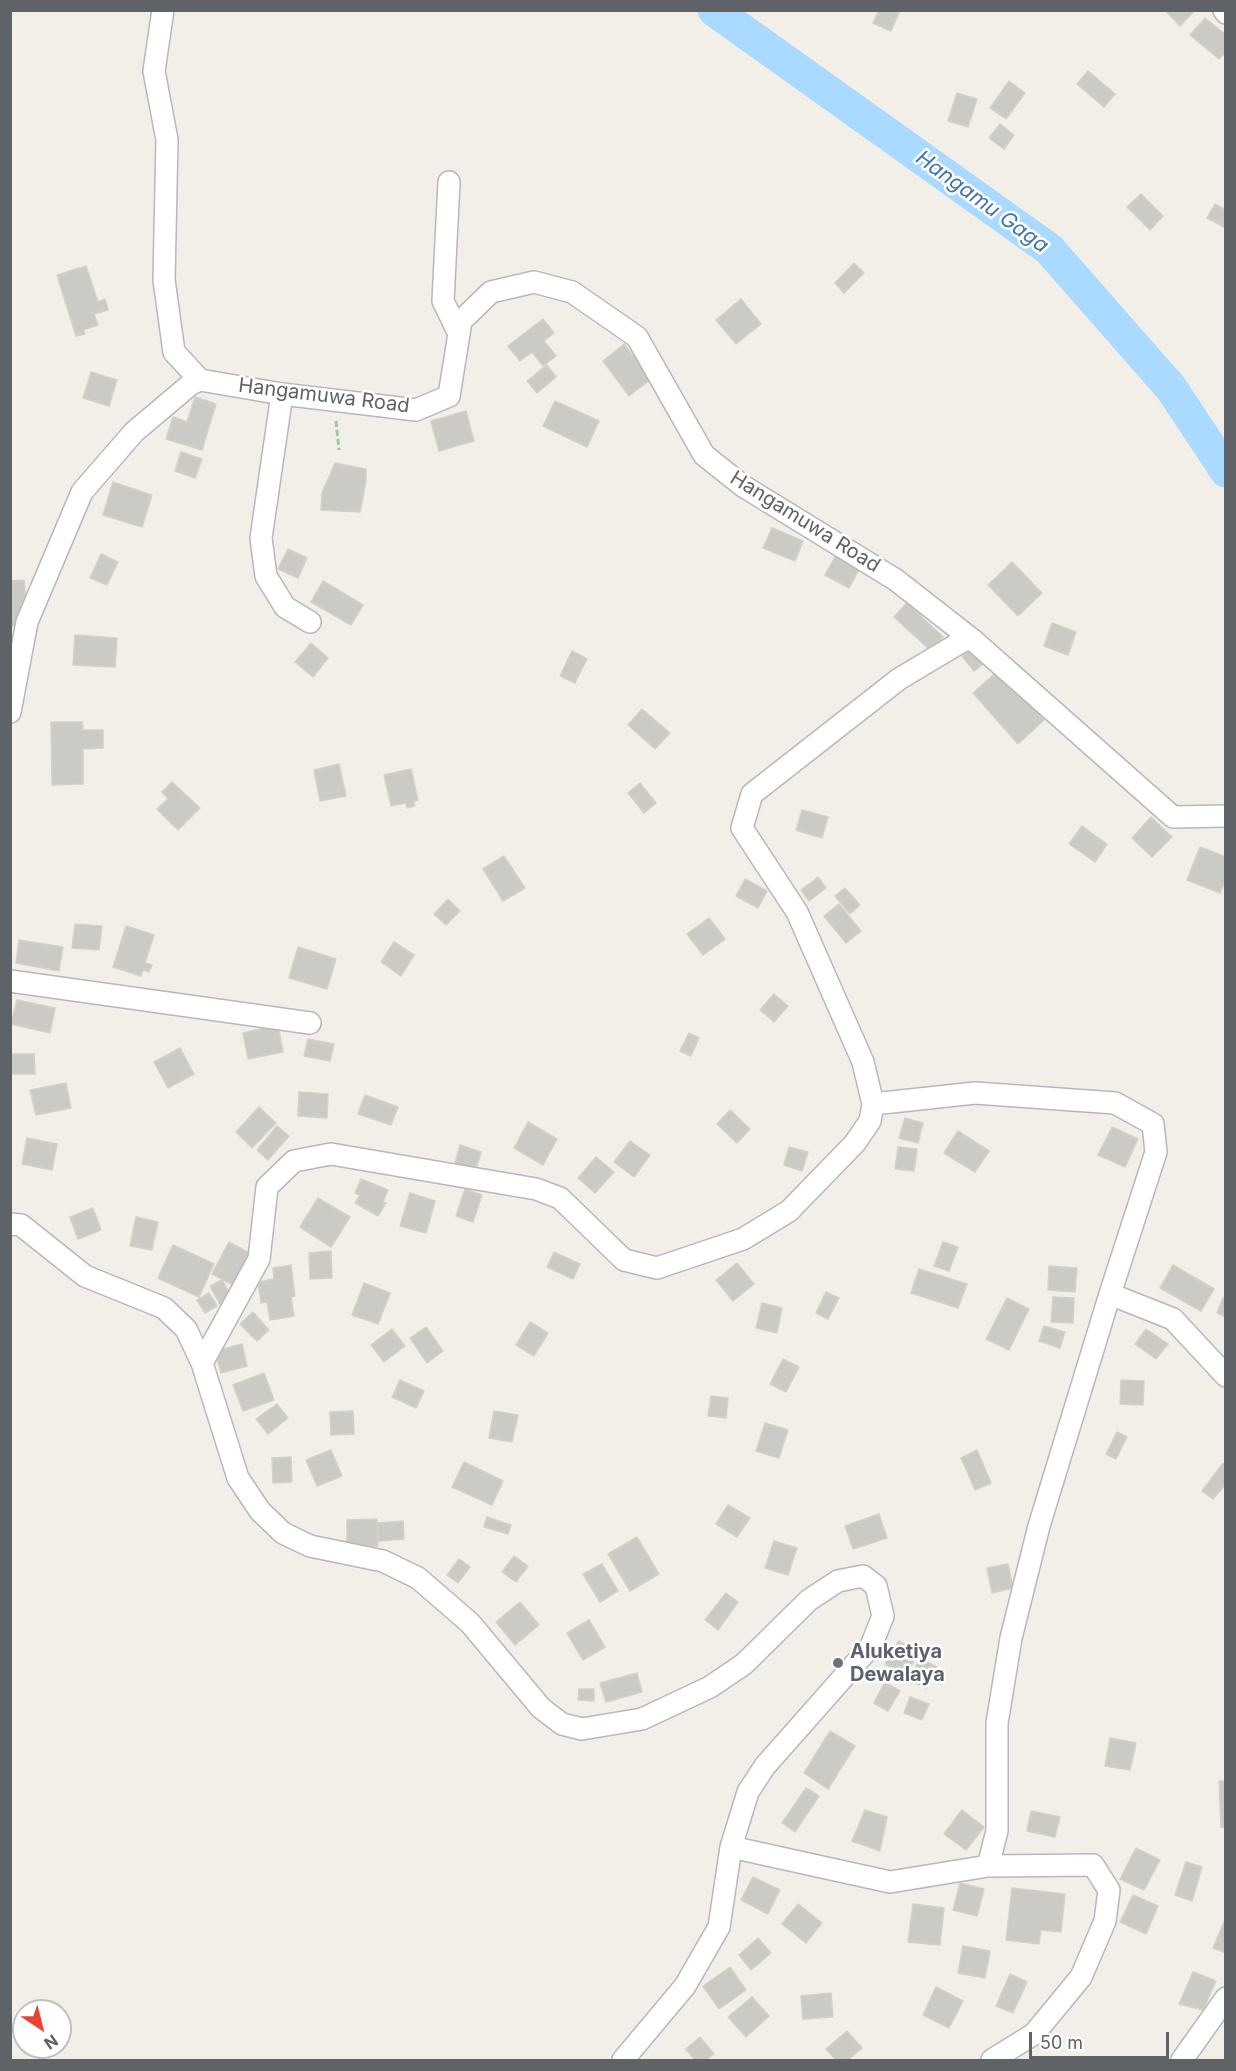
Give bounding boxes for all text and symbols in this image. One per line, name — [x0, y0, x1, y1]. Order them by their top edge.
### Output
water label: Hangamu Gaga — [911, 145, 1053, 259]
street label: Hangamuwa Road — [237, 374, 411, 418]
street label: Hangamuwa Road — [726, 466, 884, 578]
place label: Aluketiya Dewalaya — [850, 1640, 945, 1687]
marker: Aluketiya Dewalaya — [831, 1656, 845, 1670]
north arrow — [12, 1999, 72, 2059]
scale bar — [1032, 2020, 1172, 2058]
text: N — [40, 2030, 62, 2054]
text: 50 m — [1040, 2032, 1083, 2053]

